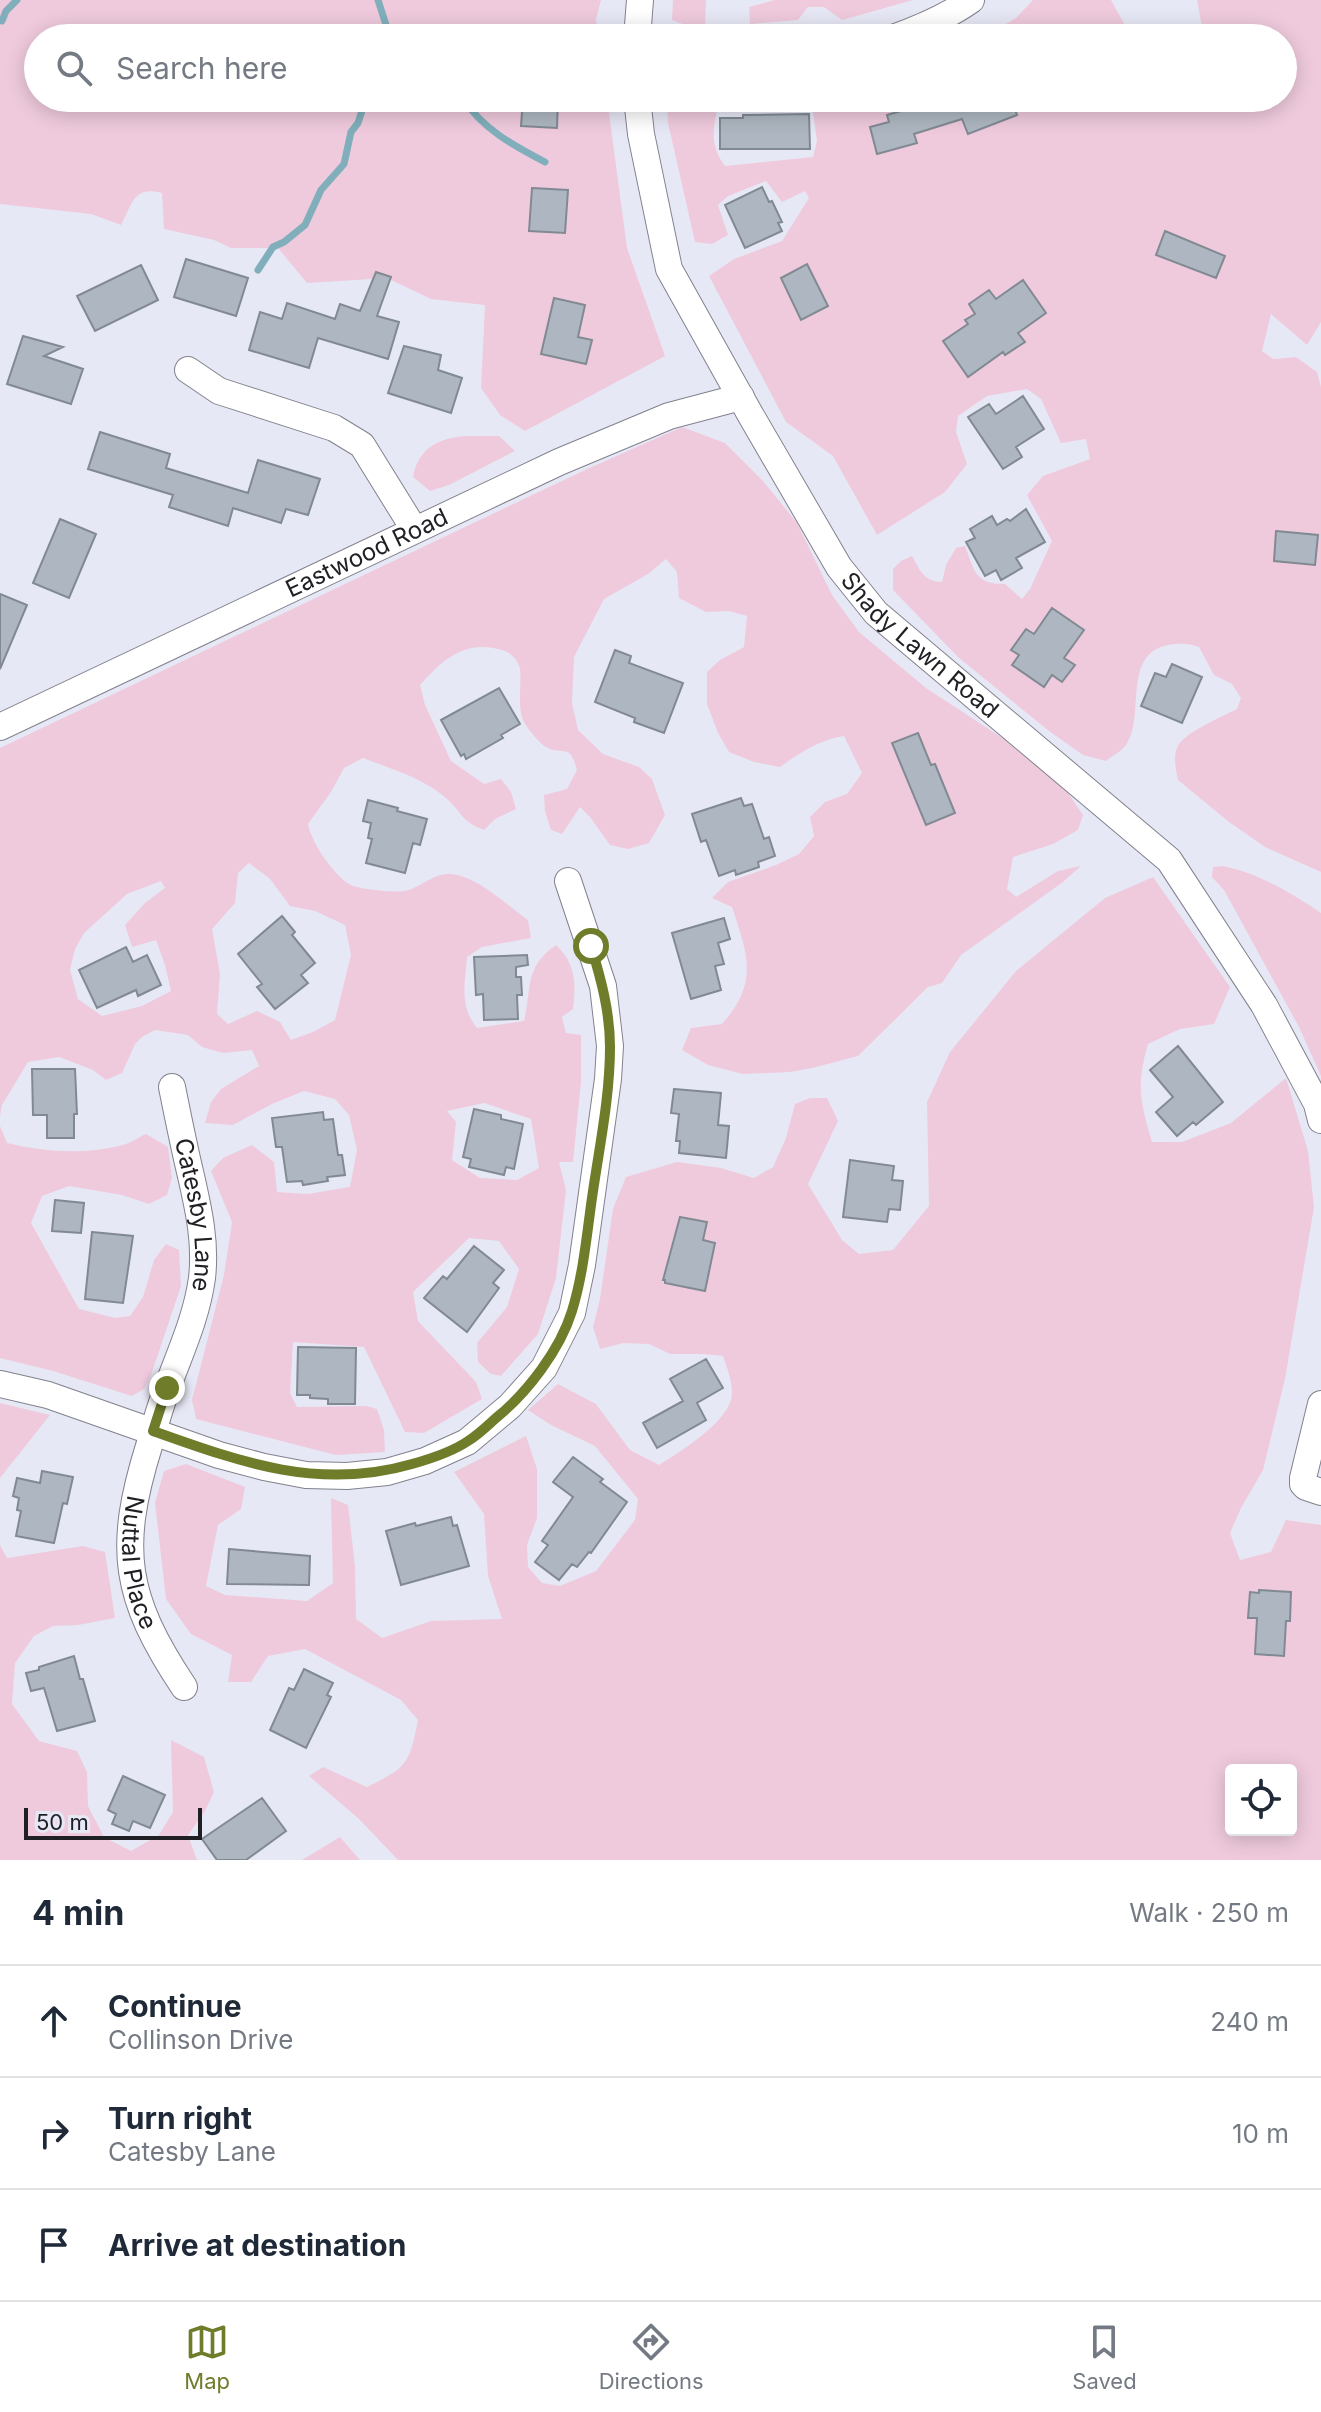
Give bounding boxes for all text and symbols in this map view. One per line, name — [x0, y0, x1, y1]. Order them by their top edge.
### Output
search box — [24, 24, 1297, 112]
icon: search — [52, 46, 96, 90]
text: Search here — [116, 50, 288, 86]
street label: Eastwood Road — [281, 502, 452, 603]
street label: Shady Lawn Road — [835, 566, 1005, 724]
route start — [573, 928, 609, 964]
street label: Catesby Lane — [169, 1135, 218, 1294]
route end — [149, 1370, 185, 1406]
street label: Nuttal Place — [116, 1493, 163, 1634]
map controls — [1225, 1764, 1297, 1836]
button: locate — [1225, 1764, 1297, 1836]
scale bar — [24, 1804, 202, 1840]
text: 50 m — [36, 1809, 89, 1835]
text: 4 min — [32, 1892, 124, 1933]
text: Walk · 250 m — [1129, 1897, 1289, 1928]
text: Continue — [108, 1988, 242, 2024]
icon: ahead — [32, 1999, 76, 2043]
text: 240 m — [1210, 2006, 1289, 2037]
text: Collinson Drive — [108, 2024, 293, 2055]
text: Turn right — [108, 2100, 252, 2136]
icon: right — [32, 2111, 76, 2155]
text: 10 m — [1232, 2118, 1289, 2149]
text: Catesby Lane — [108, 2136, 276, 2167]
icon: arrive — [32, 2223, 76, 2267]
text: Arrive at destination — [108, 2227, 406, 2263]
tab: Map — [184, 2320, 230, 2394]
tab: Directions — [599, 2320, 704, 2394]
tab: Saved — [1072, 2320, 1137, 2394]

